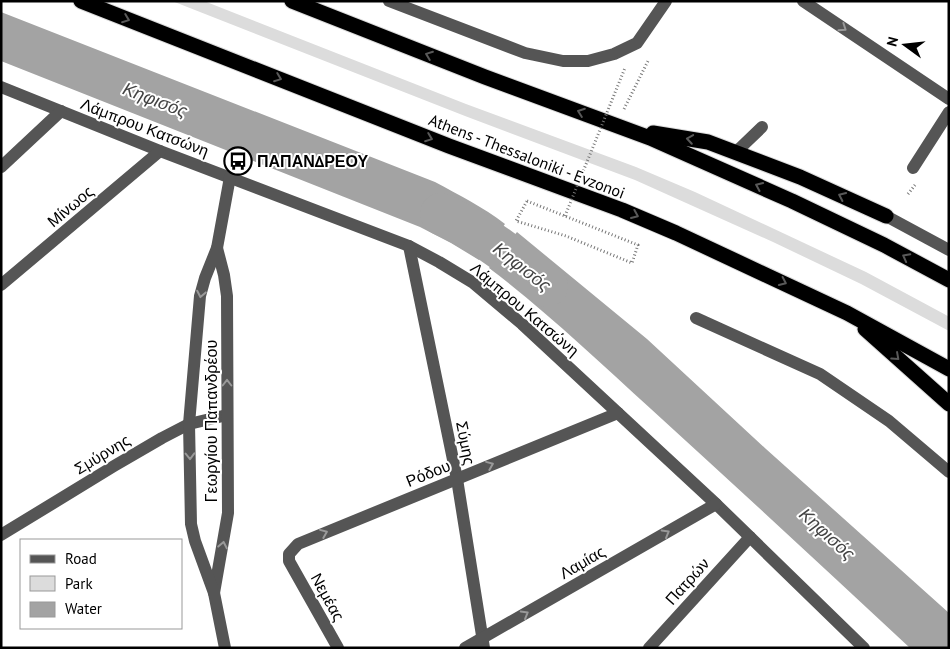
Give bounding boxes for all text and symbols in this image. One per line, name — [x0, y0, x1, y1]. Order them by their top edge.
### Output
one-way arrow — [121, 13, 130, 23]
north arrow — [880, 20, 930, 70]
one-way arrow — [838, 22, 847, 32]
text: N — [883, 35, 902, 48]
one-way arrow — [425, 51, 434, 61]
one-way arrow — [273, 73, 281, 83]
water label: Κηφισός — [120, 77, 191, 122]
street label: Λάμπρου Κατσώνη — [78, 93, 212, 161]
one-way arrow — [578, 108, 586, 118]
street label: Athens - Thessaloniki - Evzonoi — [426, 109, 628, 203]
one-way arrow — [424, 132, 433, 142]
one-way arrow — [686, 134, 694, 145]
bus stop icon: ΠΑΠΑΝΔΡΕΟΥ — [223, 146, 253, 176]
place label: ΠΑΠΑΝΔΡΕΟΥ — [257, 151, 368, 171]
street label: Μίνωος — [43, 181, 97, 231]
one-way arrow — [755, 182, 764, 193]
one-way arrow — [838, 191, 847, 202]
one-way arrow — [630, 210, 638, 220]
water label: Κηφισός — [489, 237, 556, 297]
one-way arrow — [902, 253, 911, 263]
street label: Λάμπρου Κατσώνη — [467, 258, 583, 360]
one-way arrow — [777, 276, 786, 286]
one-way arrow — [196, 290, 207, 299]
street label: Γεωργίου Παπανδρέου — [201, 340, 221, 502]
one-way arrow — [891, 351, 900, 360]
one-way arrow — [222, 379, 232, 386]
street label: Σύμης — [452, 419, 480, 467]
street label: Σμύρνης — [71, 430, 134, 478]
one-way arrow — [185, 452, 195, 460]
street label: Ρόδου — [403, 455, 453, 491]
one-way arrow — [485, 461, 494, 472]
water label: Κηφισός — [795, 503, 860, 565]
one-way arrow — [319, 529, 328, 540]
one-way arrow — [660, 529, 669, 539]
legend — [20, 539, 182, 629]
one-way arrow — [217, 541, 228, 549]
street label: Λαμίας — [556, 541, 609, 583]
text: Road — [65, 549, 97, 568]
street label: Πατρών — [661, 553, 713, 609]
street label: Νεμέας — [307, 570, 349, 625]
text: Park — [65, 574, 93, 593]
text: Water — [65, 599, 102, 618]
one-way arrow — [519, 610, 528, 620]

